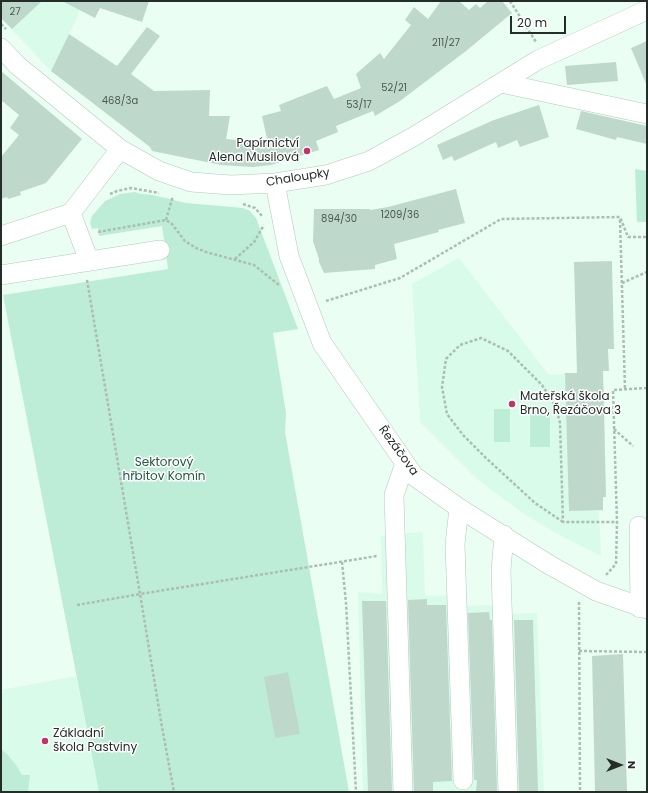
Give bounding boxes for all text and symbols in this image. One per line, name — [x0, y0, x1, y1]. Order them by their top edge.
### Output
house number: 27 — [9, 6, 21, 18]
scale bar — [512, 8, 568, 34]
text: 20 m — [517, 14, 547, 31]
house number: 211/27 — [432, 37, 460, 49]
house number: 52/21 — [381, 82, 407, 94]
house number: 468/3a — [102, 95, 138, 107]
house number: 53/17 — [346, 99, 372, 111]
place label: Papírnictví Alena Musilová — [209, 137, 299, 165]
marker: Papírnictví Alena Musilová — [302, 146, 312, 156]
street label: Chaloupky — [265, 166, 331, 190]
house number: 1209/36 — [381, 209, 419, 221]
house number: 894/30 — [321, 213, 357, 225]
place label: Mateřská škola Brno, Řezáčova 3 — [520, 390, 621, 418]
marker: Mateřská škola Brno, Řezáčova 3 — [507, 399, 517, 409]
street label: Řezáčova — [375, 423, 421, 479]
park label: Sektorový hřbitov Komín — [122, 456, 206, 484]
place label: Základní škola Pastviny — [53, 727, 137, 755]
marker: Základní škola Pastviny — [40, 736, 50, 746]
north arrow — [600, 745, 640, 785]
text: N — [624, 761, 640, 769]

